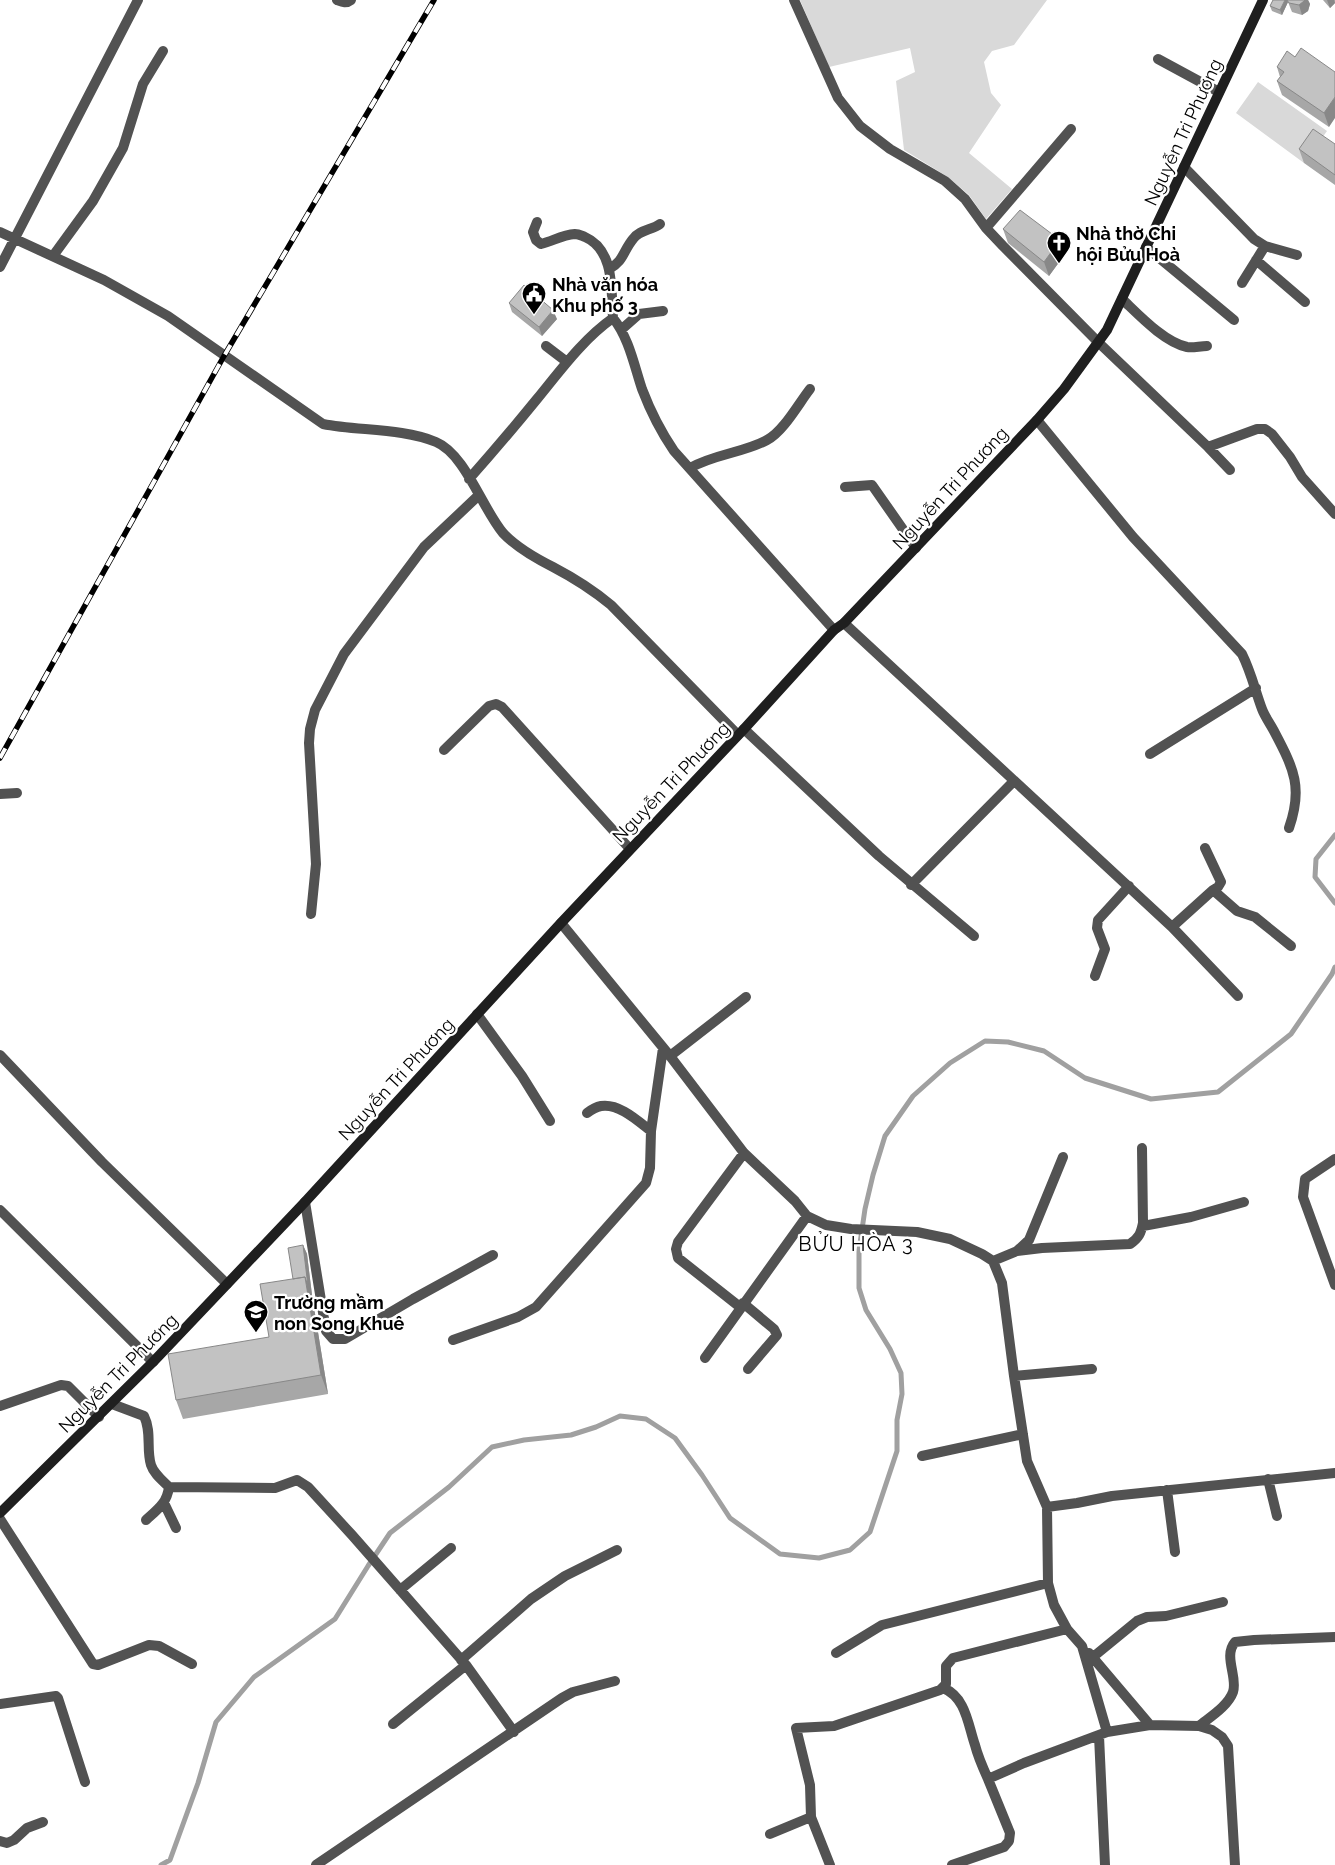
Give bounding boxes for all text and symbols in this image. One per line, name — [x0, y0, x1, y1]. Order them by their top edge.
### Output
street label: Nguyễn Tri Phương — [1140, 55, 1226, 209]
place label: Nhà thờ Chi hội Bửu Hoà — [1076, 223, 1180, 265]
church icon: Nhà thờ Chi hội Bửu Hoà — [1046, 230, 1072, 264]
place label: Nhà văn hóa Khu phố 3 — [552, 274, 658, 316]
public building icon: Nhà văn hóa Khu phố 3 — [521, 281, 547, 315]
street label: Nguyễn Tri Phương — [888, 423, 1012, 553]
street label: Nguyễn Tri Phương — [608, 717, 734, 847]
street label: Nguyễn Tri Phương — [334, 1014, 458, 1144]
district label: BỬU HÒA 3 — [798, 1231, 914, 1256]
place label: Trường mầm non Song Khuê — [274, 1292, 405, 1334]
school or university icon: Trường mầm non Song Khuê — [243, 1299, 269, 1333]
street label: Nguyễn Tri Phương — [54, 1309, 182, 1437]

